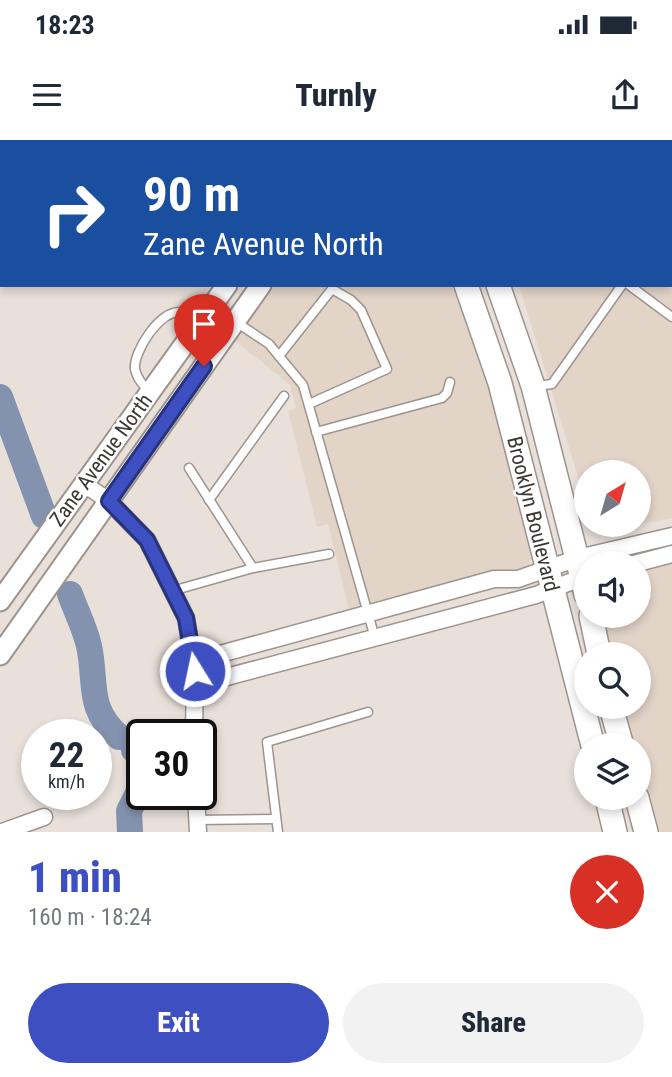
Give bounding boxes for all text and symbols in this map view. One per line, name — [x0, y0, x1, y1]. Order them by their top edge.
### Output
text: 18:23 — [35, 10, 95, 40]
icon: menu — [28, 76, 66, 114]
text: Turnly — [295, 76, 377, 114]
icon: share — [606, 76, 644, 114]
text: 90 m — [143, 166, 240, 223]
icon: right — [28, 168, 119, 259]
text: Zane Avenue North — [143, 225, 384, 263]
pin — [174, 294, 234, 366]
icon: arrive — [185, 305, 223, 343]
street label: Zane Avenue North — [45, 389, 157, 531]
street label: Brooklyn Boulevard — [502, 434, 564, 594]
north arrow — [574, 460, 651, 537]
map controls — [574, 460, 651, 810]
button: sound — [574, 551, 651, 628]
position arrow — [158, 634, 232, 708]
button: search — [574, 642, 651, 719]
speed limit sign: 30 — [126, 719, 217, 810]
button: layers — [574, 733, 651, 810]
text: 22 — [49, 735, 84, 776]
text: km/h — [48, 771, 85, 792]
text: 1 min — [28, 853, 122, 902]
button: close — [570, 855, 644, 929]
text: 160 m · 18:24 — [28, 904, 152, 931]
button: Exit — [28, 983, 329, 1063]
button: Share — [343, 983, 644, 1063]

